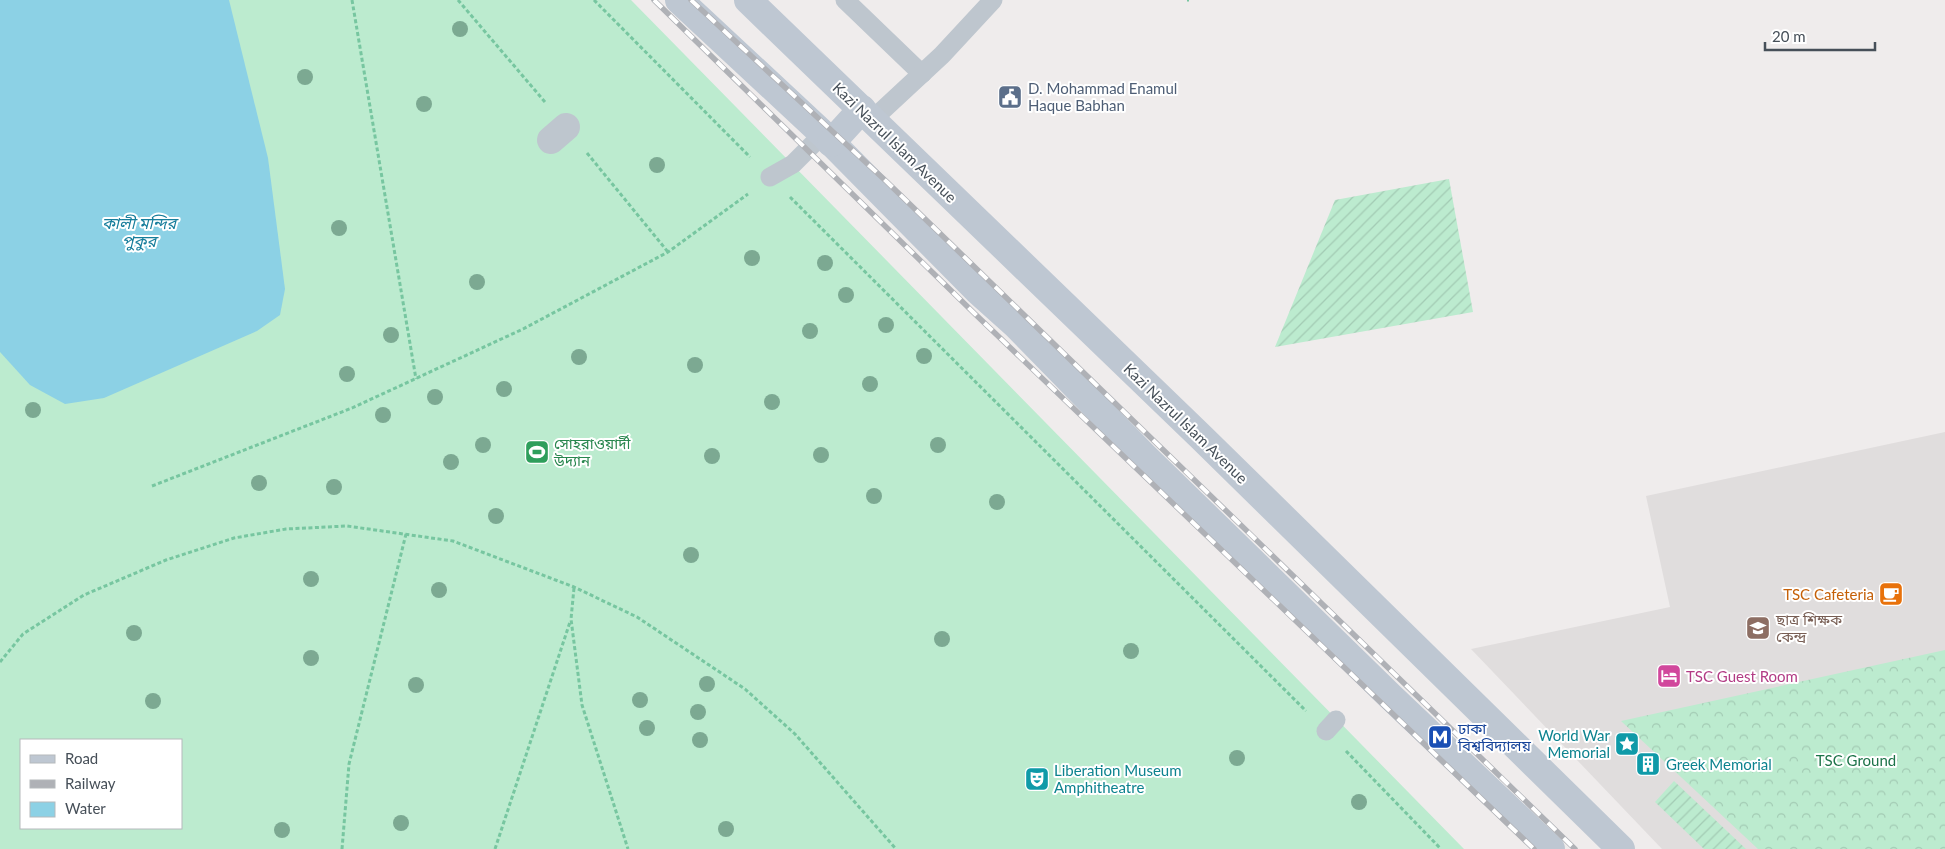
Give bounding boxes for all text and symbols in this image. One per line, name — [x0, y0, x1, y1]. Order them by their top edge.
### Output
scale bar — [1765, 20, 1875, 52]
text: 20 m — [1772, 27, 1806, 45]
street label: Kazi Nazrul Islam Avenue — [829, 78, 961, 206]
place label: D. Mohammad Enamul Haque Babhan — [1028, 79, 1177, 114]
public building icon: D. Mohammad Enamul Haque Babhan — [997, 84, 1023, 110]
water label: কালী মন্দির পুকুর — [102, 213, 179, 251]
street label: Kazi Nazrul Islam Avenue — [1120, 359, 1252, 487]
place label: সোহরাওয়ার্দী উদ্যান — [553, 434, 631, 469]
sports icon: সোহরাওয়ার্দী উদ্যান — [524, 439, 550, 465]
cafe icon: TSC Cafeteria — [1878, 581, 1904, 607]
place label: TSC Cafeteria — [1783, 585, 1874, 603]
place label: ছাত্র শিক্ষক কেন্দ্র — [1775, 610, 1843, 645]
school or university icon: ছাত্র শিক্ষক কেন্দ্র — [1745, 615, 1771, 641]
hotel icon: TSC Guest Room — [1656, 663, 1682, 689]
place label: TSC Guest Room — [1686, 667, 1798, 685]
place label: ঢাকা বিশ্ববিদ্যালয় — [1457, 719, 1531, 754]
metro station icon: ঢাকা বিশ্ববিদ্যালয় — [1427, 724, 1453, 750]
place label: World War Memorial — [1538, 726, 1611, 761]
place icon: World War Memorial — [1614, 731, 1640, 757]
legend — [20, 739, 182, 829]
text: Road — [65, 749, 98, 767]
building icon: Greek Memorial — [1635, 751, 1661, 777]
park label: TSC Ground — [1816, 751, 1896, 769]
place label: Greek Memorial — [1666, 755, 1772, 773]
place label: Liberation Museum Amphitheatre — [1054, 761, 1182, 796]
theatre icon: Liberation Museum Amphitheatre — [1024, 766, 1050, 792]
text: Railway — [65, 774, 116, 792]
text: Water — [65, 799, 106, 817]

